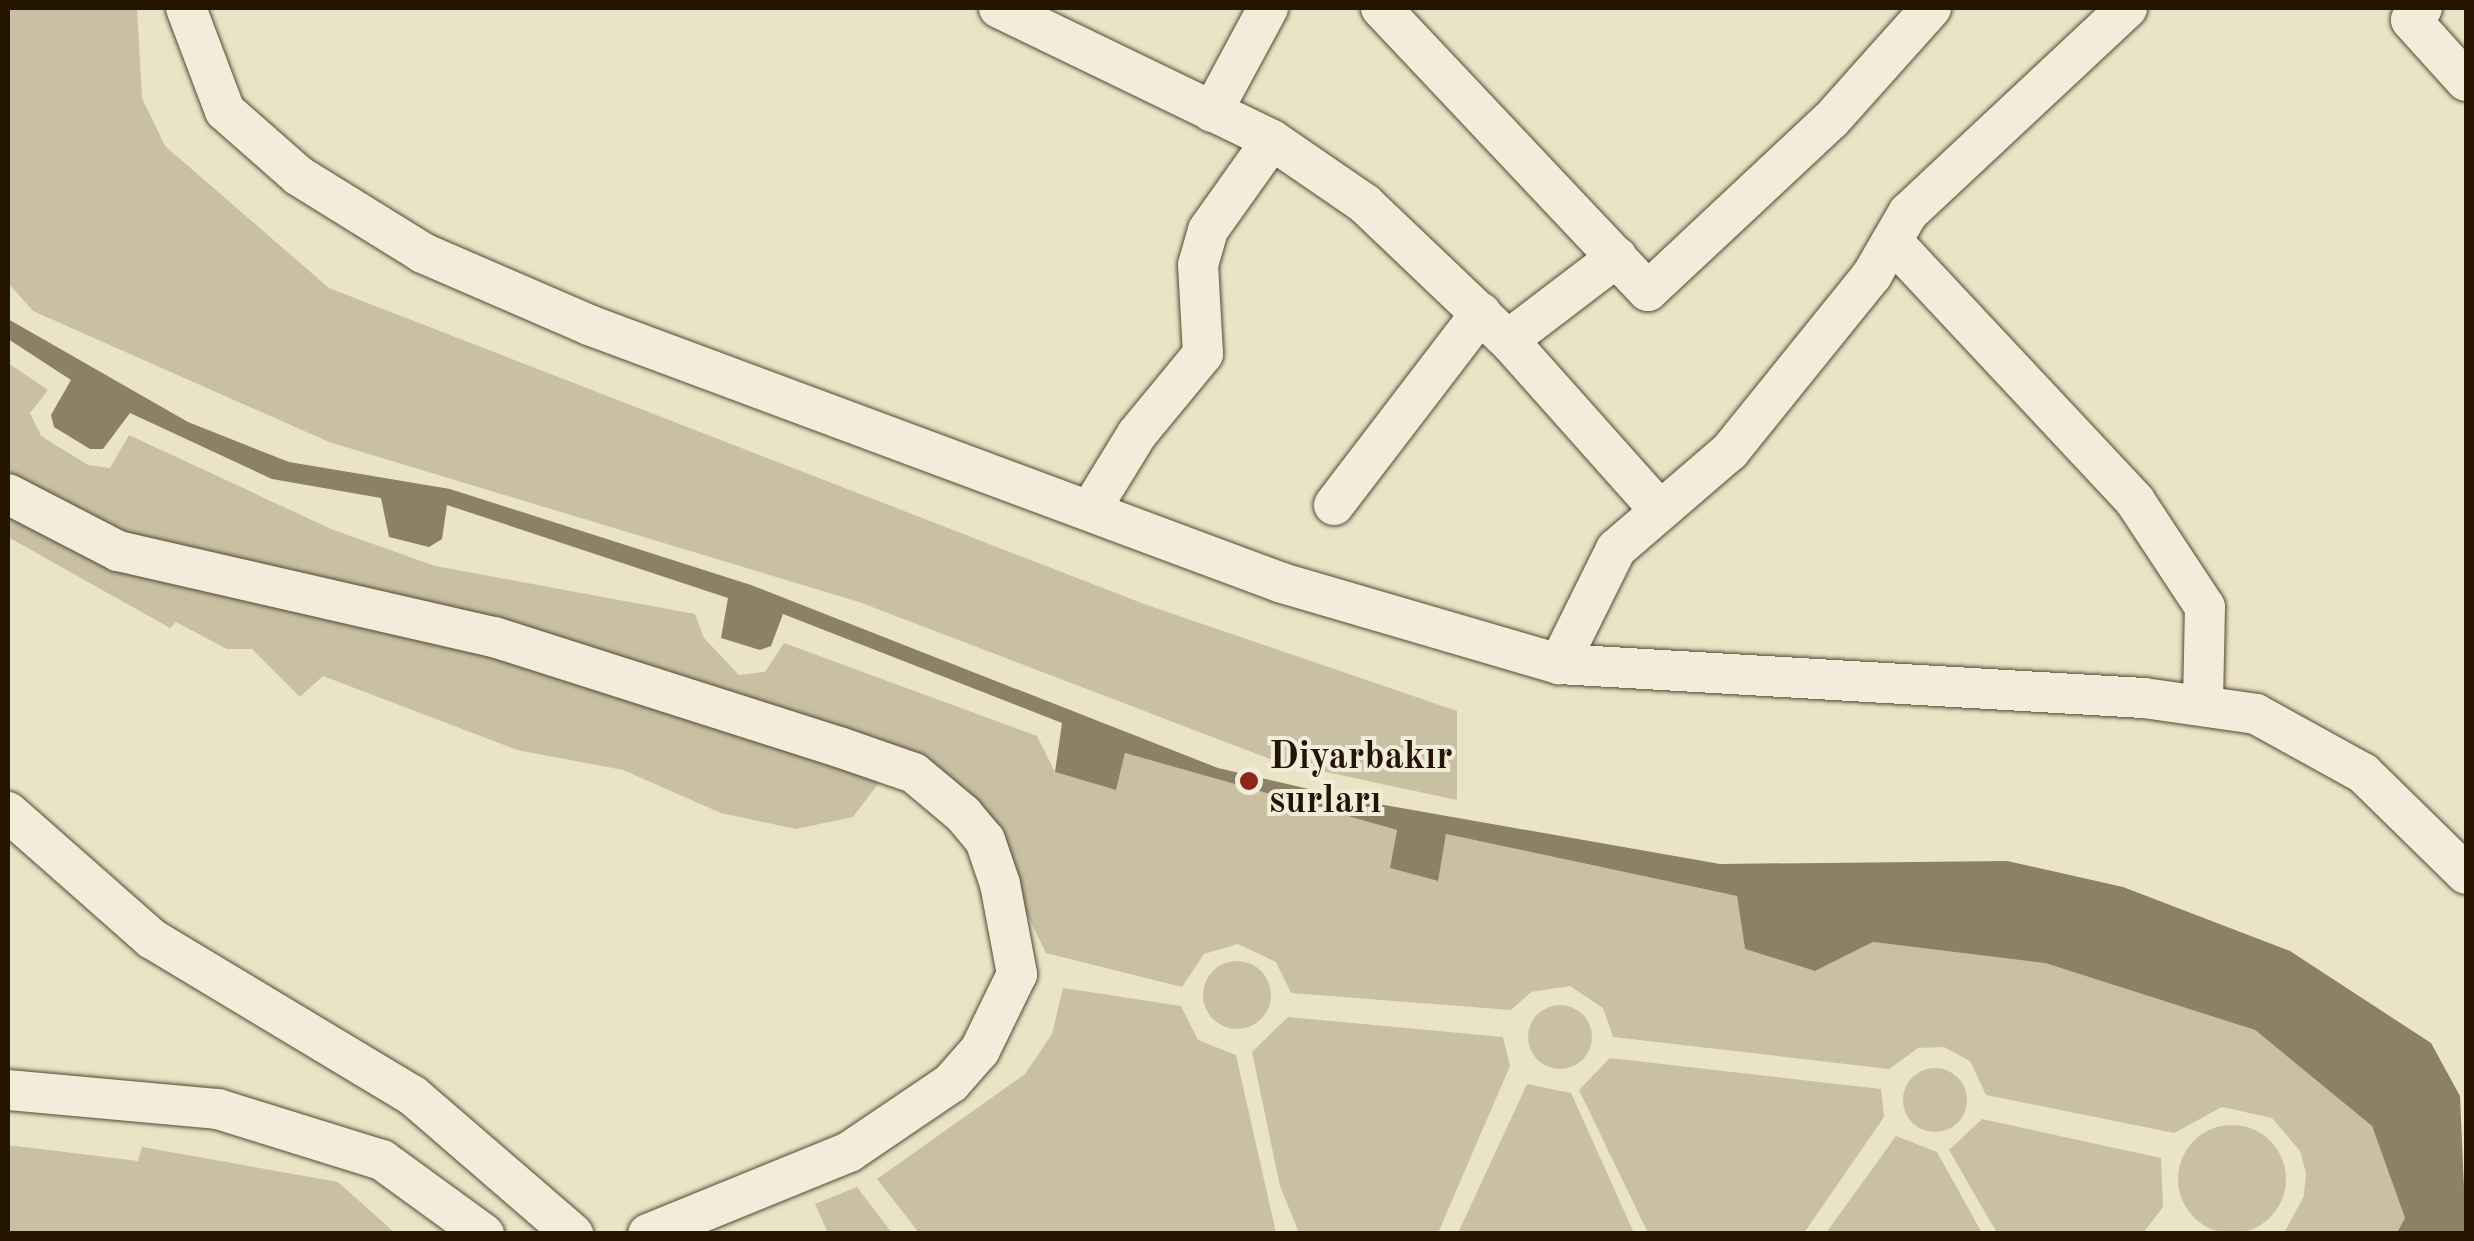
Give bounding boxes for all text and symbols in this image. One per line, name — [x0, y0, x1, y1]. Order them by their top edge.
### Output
place label: Diyarbakır surları — [1269, 736, 1453, 826]
marker: Diyarbakır surları — [1238, 770, 1260, 792]

